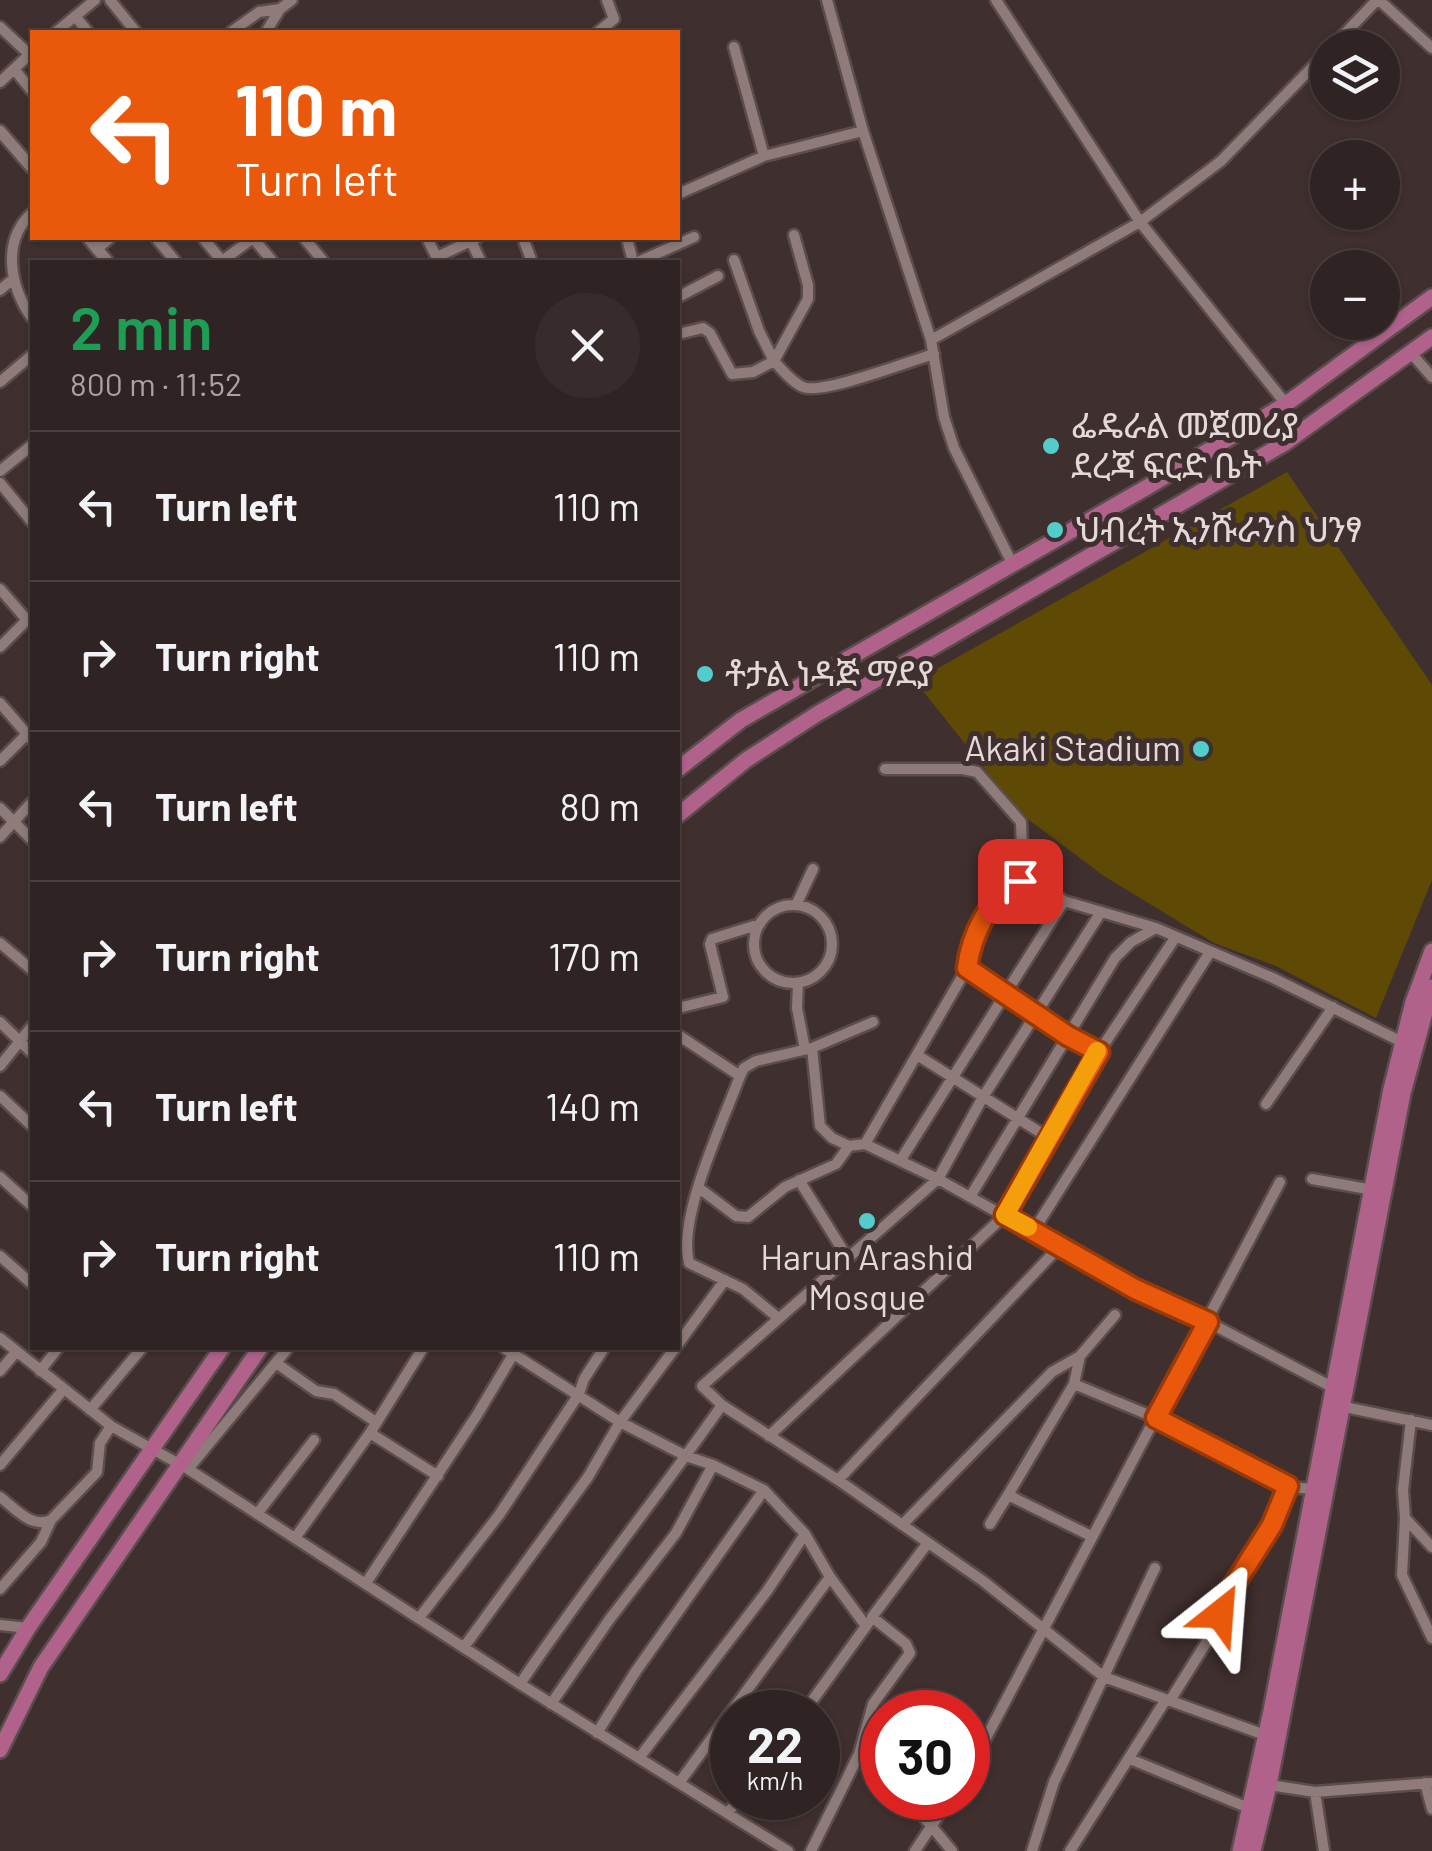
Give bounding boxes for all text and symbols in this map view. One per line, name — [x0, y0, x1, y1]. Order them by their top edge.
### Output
map controls — [1310, 30, 1400, 340]
button: layers — [1310, 30, 1400, 120]
text: 110 m — [235, 66, 397, 150]
icon: left — [70, 70, 200, 200]
button: + — [1310, 140, 1400, 230]
text: Turn left — [235, 151, 399, 205]
button: − — [1310, 250, 1400, 340]
text: 2 min — [70, 290, 213, 362]
button: close — [535, 293, 640, 398]
text: 800 m · 11:52 — [70, 364, 242, 402]
place label: ፌዴራል መጀመሪያ ደረጃ ፍርድ ቤት — [1071, 403, 1299, 485]
marker: ፌዴራል መጀመሪያ ደረጃ ፍርድ ቤት — [1040, 435, 1062, 457]
icon: left — [70, 479, 125, 534]
text: Turn left — [155, 483, 298, 529]
text: 110 m — [553, 483, 640, 529]
place label: ህብረት ኢንሹራንስ ህንፃ — [1075, 507, 1363, 549]
marker: ህብረት ኢንሹራንስ ህንፃ — [1044, 519, 1066, 541]
icon: right — [70, 629, 125, 684]
text: Turn right — [155, 633, 320, 679]
text: 110 m — [553, 633, 640, 679]
place label: ቶታል ነዳጅ ማደያ — [725, 651, 934, 693]
marker: ቶታል ነዳጅ ማደያ — [694, 663, 716, 685]
place label: Akaki Stadium — [964, 726, 1181, 768]
marker: Akaki Stadium — [1190, 738, 1212, 760]
icon: left — [70, 779, 125, 834]
text: Turn left — [155, 783, 298, 829]
text: 80 m — [560, 783, 640, 829]
pin — [978, 839, 1063, 924]
icon: arrive — [993, 854, 1048, 909]
icon: right — [70, 929, 125, 984]
text: Turn right — [155, 933, 320, 979]
text: 170 m — [548, 933, 640, 979]
icon: left — [70, 1079, 125, 1134]
text: Turn left — [155, 1083, 298, 1129]
text: 140 m — [545, 1083, 640, 1129]
marker: Harun Arashid Mosque — [856, 1210, 878, 1232]
icon: right — [70, 1229, 125, 1284]
text: Turn right — [155, 1233, 320, 1279]
text: 110 m — [553, 1233, 640, 1279]
place label: Harun Arashid Mosque — [760, 1235, 974, 1317]
position arrow — [1168, 1562, 1272, 1666]
speed limit sign: 30 — [860, 1690, 990, 1820]
text: 22 — [747, 1713, 803, 1773]
text: km/h — [747, 1765, 803, 1795]

